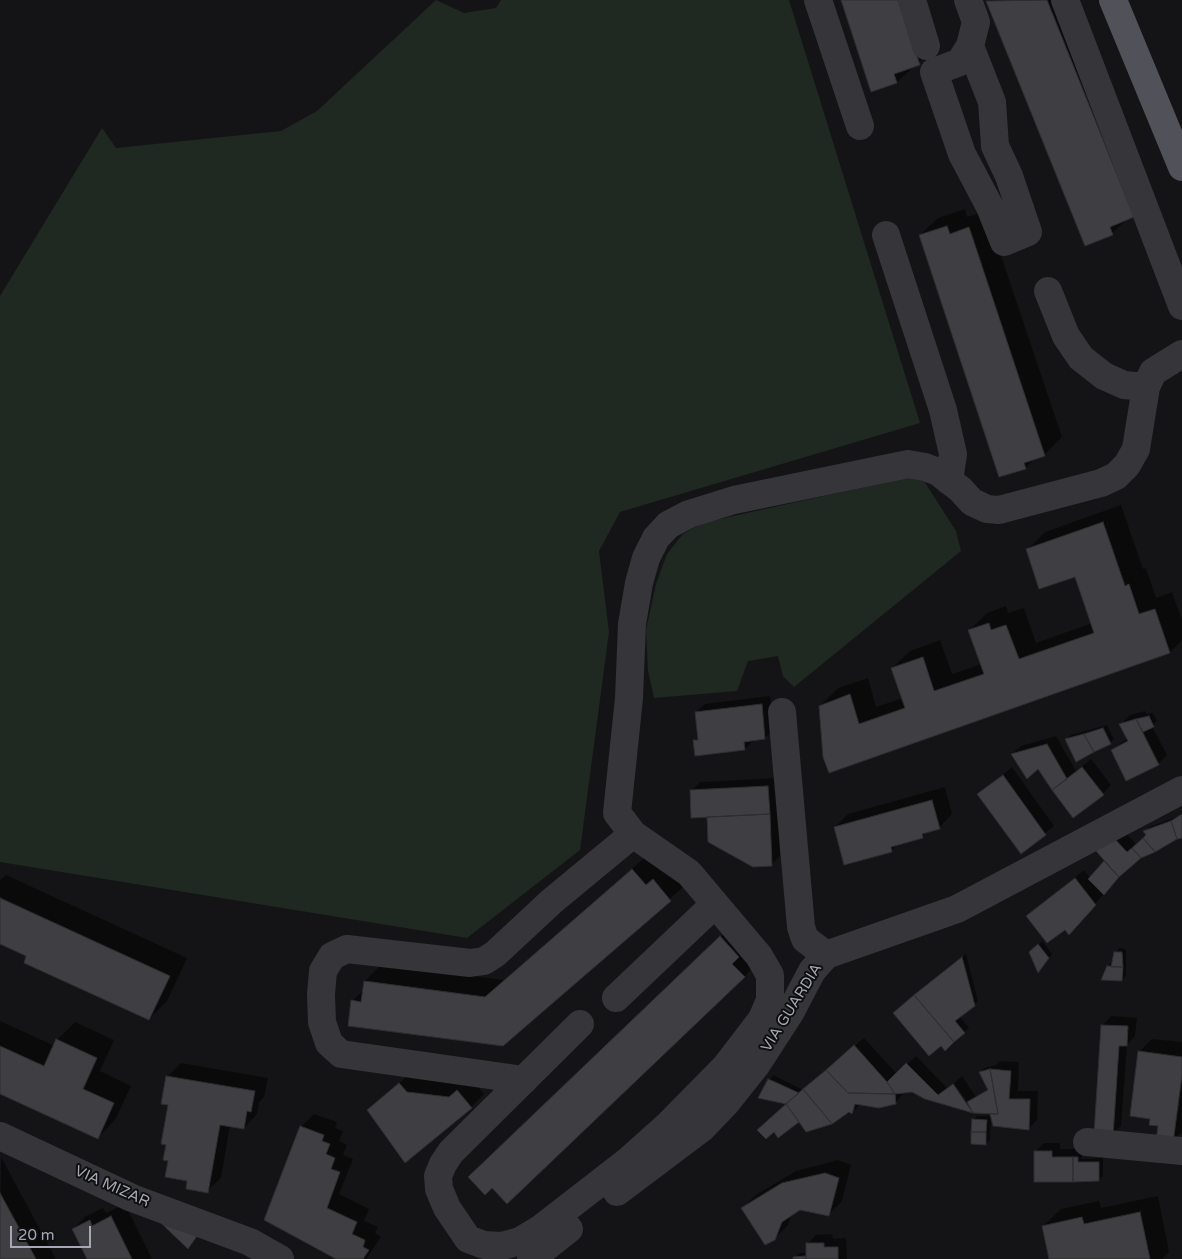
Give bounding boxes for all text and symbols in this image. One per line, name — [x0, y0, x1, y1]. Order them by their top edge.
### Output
street label: VIA GUARDIA — [758, 960, 826, 1056]
street label: VIA MIZAR — [72, 1163, 152, 1211]
scale bar — [12, 1216, 94, 1248]
text: 20 m — [18, 1226, 55, 1244]

